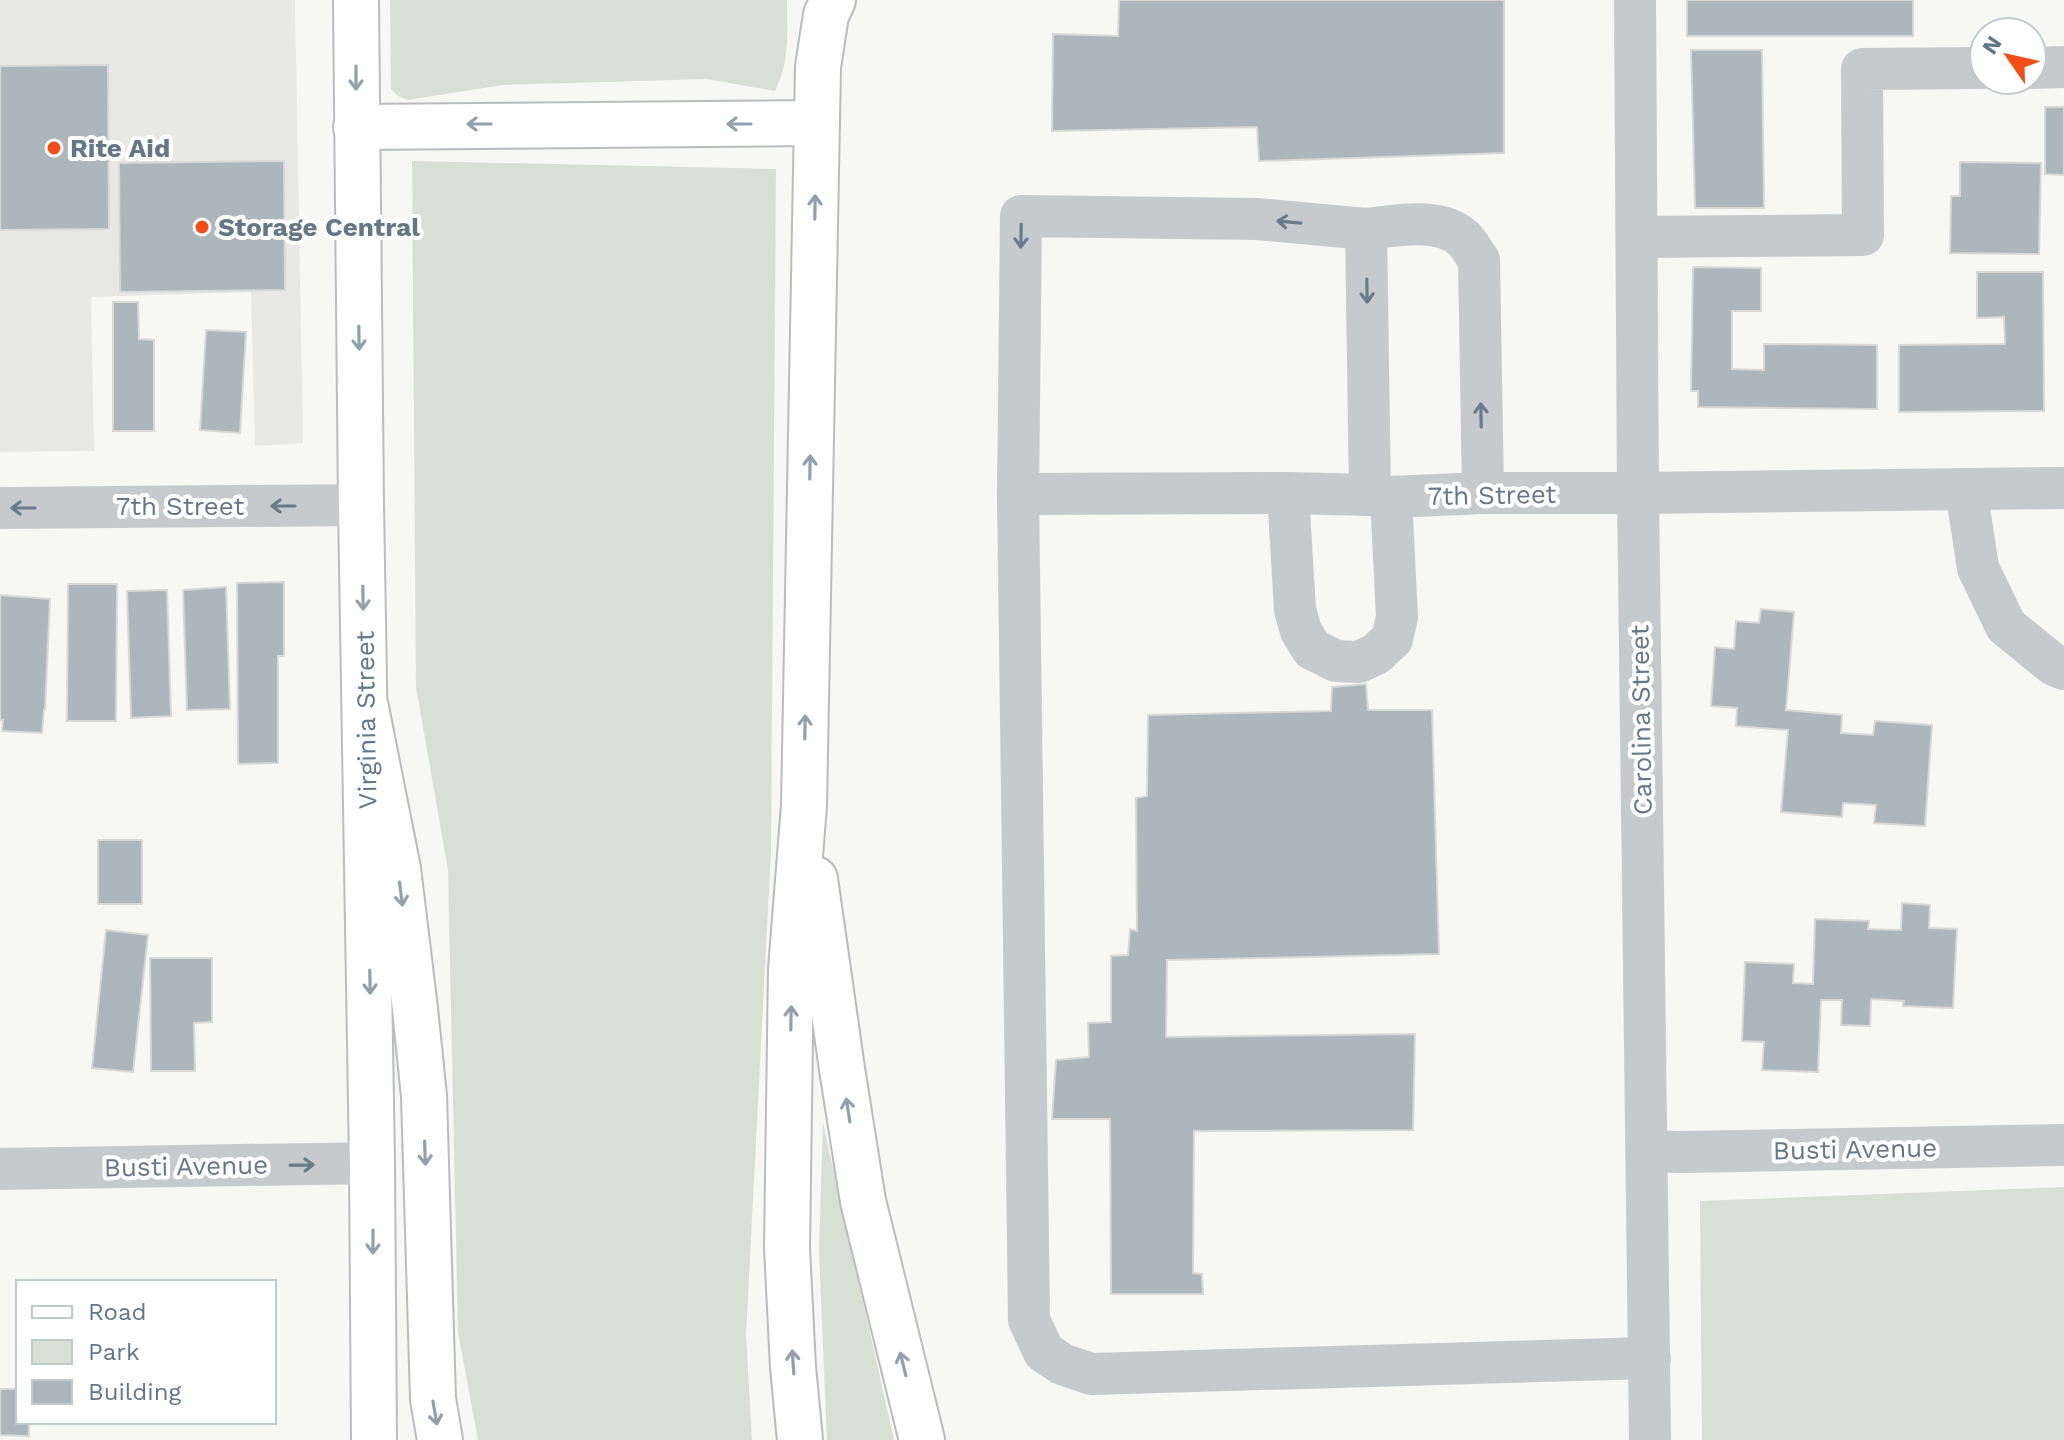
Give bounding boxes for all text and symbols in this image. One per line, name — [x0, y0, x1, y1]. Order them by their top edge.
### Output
north arrow — [1968, 16, 2048, 96]
text: N — [1977, 31, 2007, 59]
one-way arrow — [348, 64, 364, 91]
one-way arrow — [726, 116, 753, 131]
one-way arrow — [466, 117, 493, 132]
place label: Rite Aid — [70, 133, 170, 163]
marker: Rite Aid — [45, 139, 63, 157]
one-way arrow — [808, 194, 823, 221]
place label: Storage Central — [218, 212, 420, 242]
one-way arrow — [1276, 214, 1303, 229]
marker: Storage Central — [193, 218, 211, 236]
one-way arrow — [1013, 222, 1028, 249]
one-way arrow — [1359, 277, 1375, 304]
one-way arrow — [351, 324, 367, 351]
one-way arrow — [1474, 402, 1489, 429]
one-way arrow — [802, 454, 818, 481]
street label: 7th Street — [1427, 479, 1557, 511]
street label: 7th Street — [116, 491, 244, 521]
one-way arrow — [270, 498, 297, 514]
one-way arrow — [10, 500, 37, 516]
one-way arrow — [355, 584, 371, 611]
street label: Carolina Street — [1624, 624, 1658, 816]
street label: Virginia Street — [349, 630, 383, 810]
one-way arrow — [797, 714, 813, 741]
one-way arrow — [394, 881, 409, 906]
one-way arrow — [362, 968, 378, 995]
one-way arrow — [783, 1005, 799, 1032]
one-way arrow — [840, 1098, 855, 1124]
street label: Busti Avenue — [1773, 1133, 1937, 1165]
one-way arrow — [418, 1139, 433, 1166]
street label: Busti Avenue — [104, 1150, 268, 1182]
one-way arrow — [288, 1157, 315, 1172]
one-way arrow — [365, 1228, 381, 1255]
legend — [16, 1280, 276, 1424]
text: Road — [88, 1298, 147, 1326]
text: Park — [88, 1338, 140, 1366]
one-way arrow — [785, 1349, 800, 1376]
one-way arrow — [895, 1352, 910, 1378]
text: Building — [88, 1378, 181, 1406]
one-way arrow — [429, 1399, 444, 1425]

